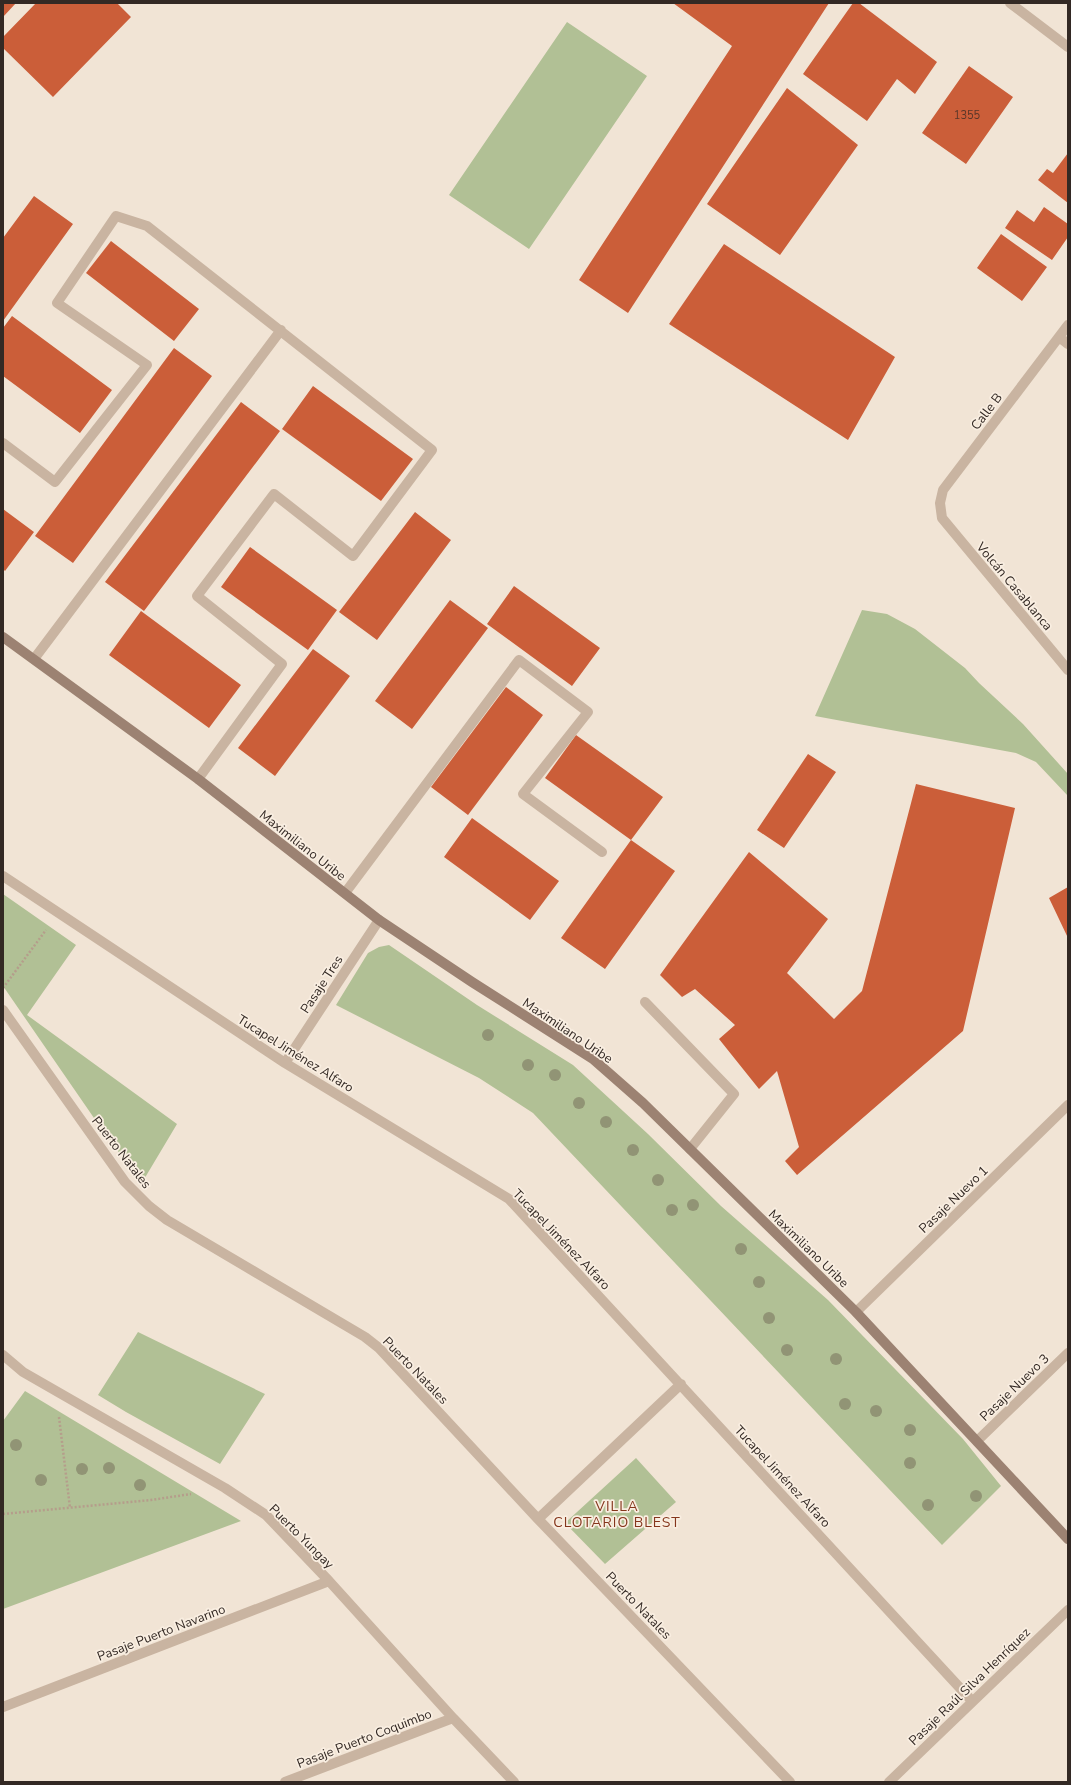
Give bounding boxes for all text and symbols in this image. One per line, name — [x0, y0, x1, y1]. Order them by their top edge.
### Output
house number: 1355 — [954, 108, 981, 123]
street label: Calle B — [967, 389, 1007, 434]
street label: Volcán Casablanca — [971, 538, 1056, 635]
street label: Maximiliano Uribe — [255, 806, 349, 885]
street label: Pasaje Tres — [296, 952, 347, 1017]
street label: Maximiliano Uribe — [519, 994, 616, 1068]
street label: Tucapel Jiménez Alfaro — [234, 1011, 357, 1097]
street label: Puerto Natales — [87, 1113, 155, 1193]
street label: Pasaje Nuevo 1 — [915, 1162, 992, 1237]
street label: Tucapel Jiménez Alfaro — [508, 1185, 614, 1294]
street label: Maximiliano Uribe — [764, 1206, 852, 1292]
street label: Puerto Natales — [378, 1333, 452, 1408]
street label: Pasaje Nuevo 3 — [976, 1350, 1053, 1425]
street label: Tucapel Jiménez Alfaro — [730, 1422, 834, 1532]
district label: VILLA CLOTARIO BLEST — [553, 1497, 681, 1532]
street label: Puerto Yungay — [265, 1500, 338, 1573]
street label: Puerto Natales — [601, 1568, 675, 1643]
street label: Pasaje Puerto Navarino — [95, 1600, 228, 1666]
street label: Pasaje Raúl Silva Henríquez — [905, 1624, 1034, 1750]
street label: Pasaje Puerto Coquimbo — [294, 1705, 434, 1773]

